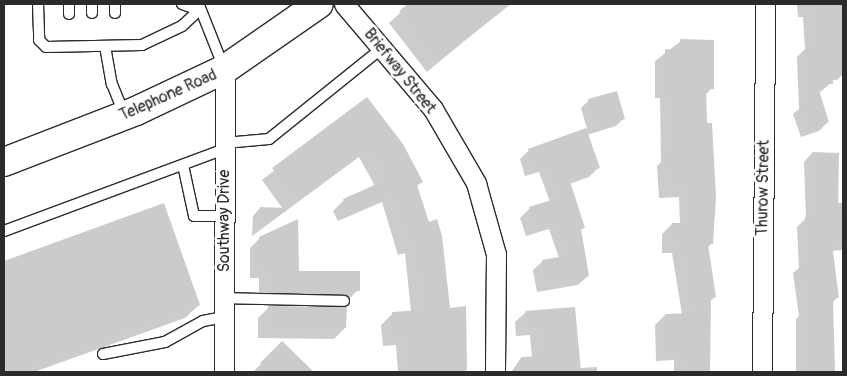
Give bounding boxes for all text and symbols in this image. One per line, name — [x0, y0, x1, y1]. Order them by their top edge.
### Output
street label: Briefway Street — [360, 25, 440, 117]
street label: Telephone Road — [116, 65, 220, 125]
street label: Thurow Street — [753, 140, 773, 236]
street label: Southway Drive — [214, 170, 234, 272]

